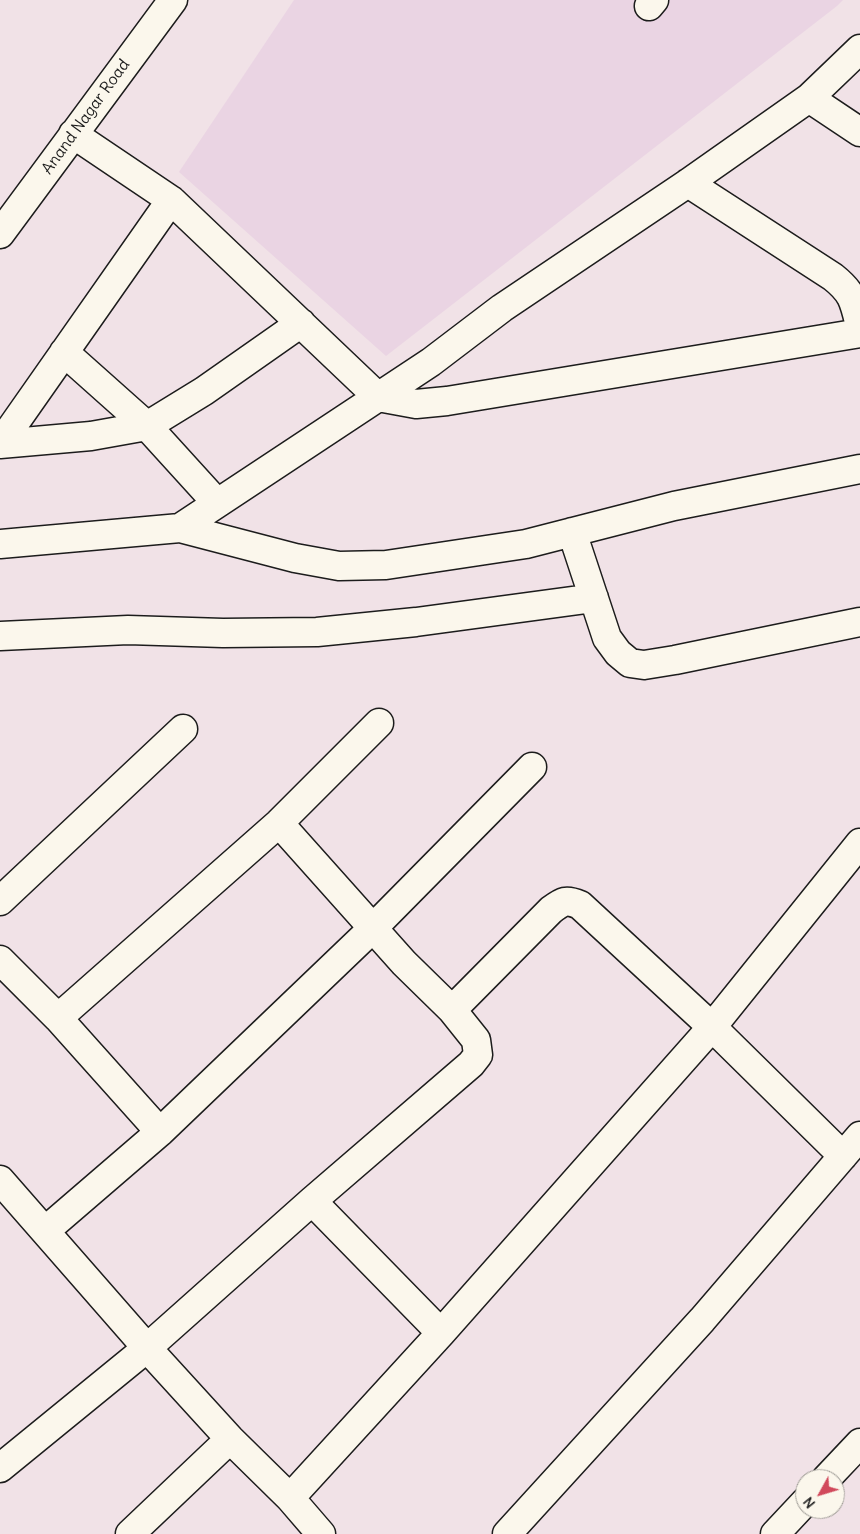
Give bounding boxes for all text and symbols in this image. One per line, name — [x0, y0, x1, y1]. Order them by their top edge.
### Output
street label: Anand Nagar Road — [38, 56, 134, 178]
north arrow — [795, 1469, 845, 1519]
text: N — [799, 1493, 819, 1512]

